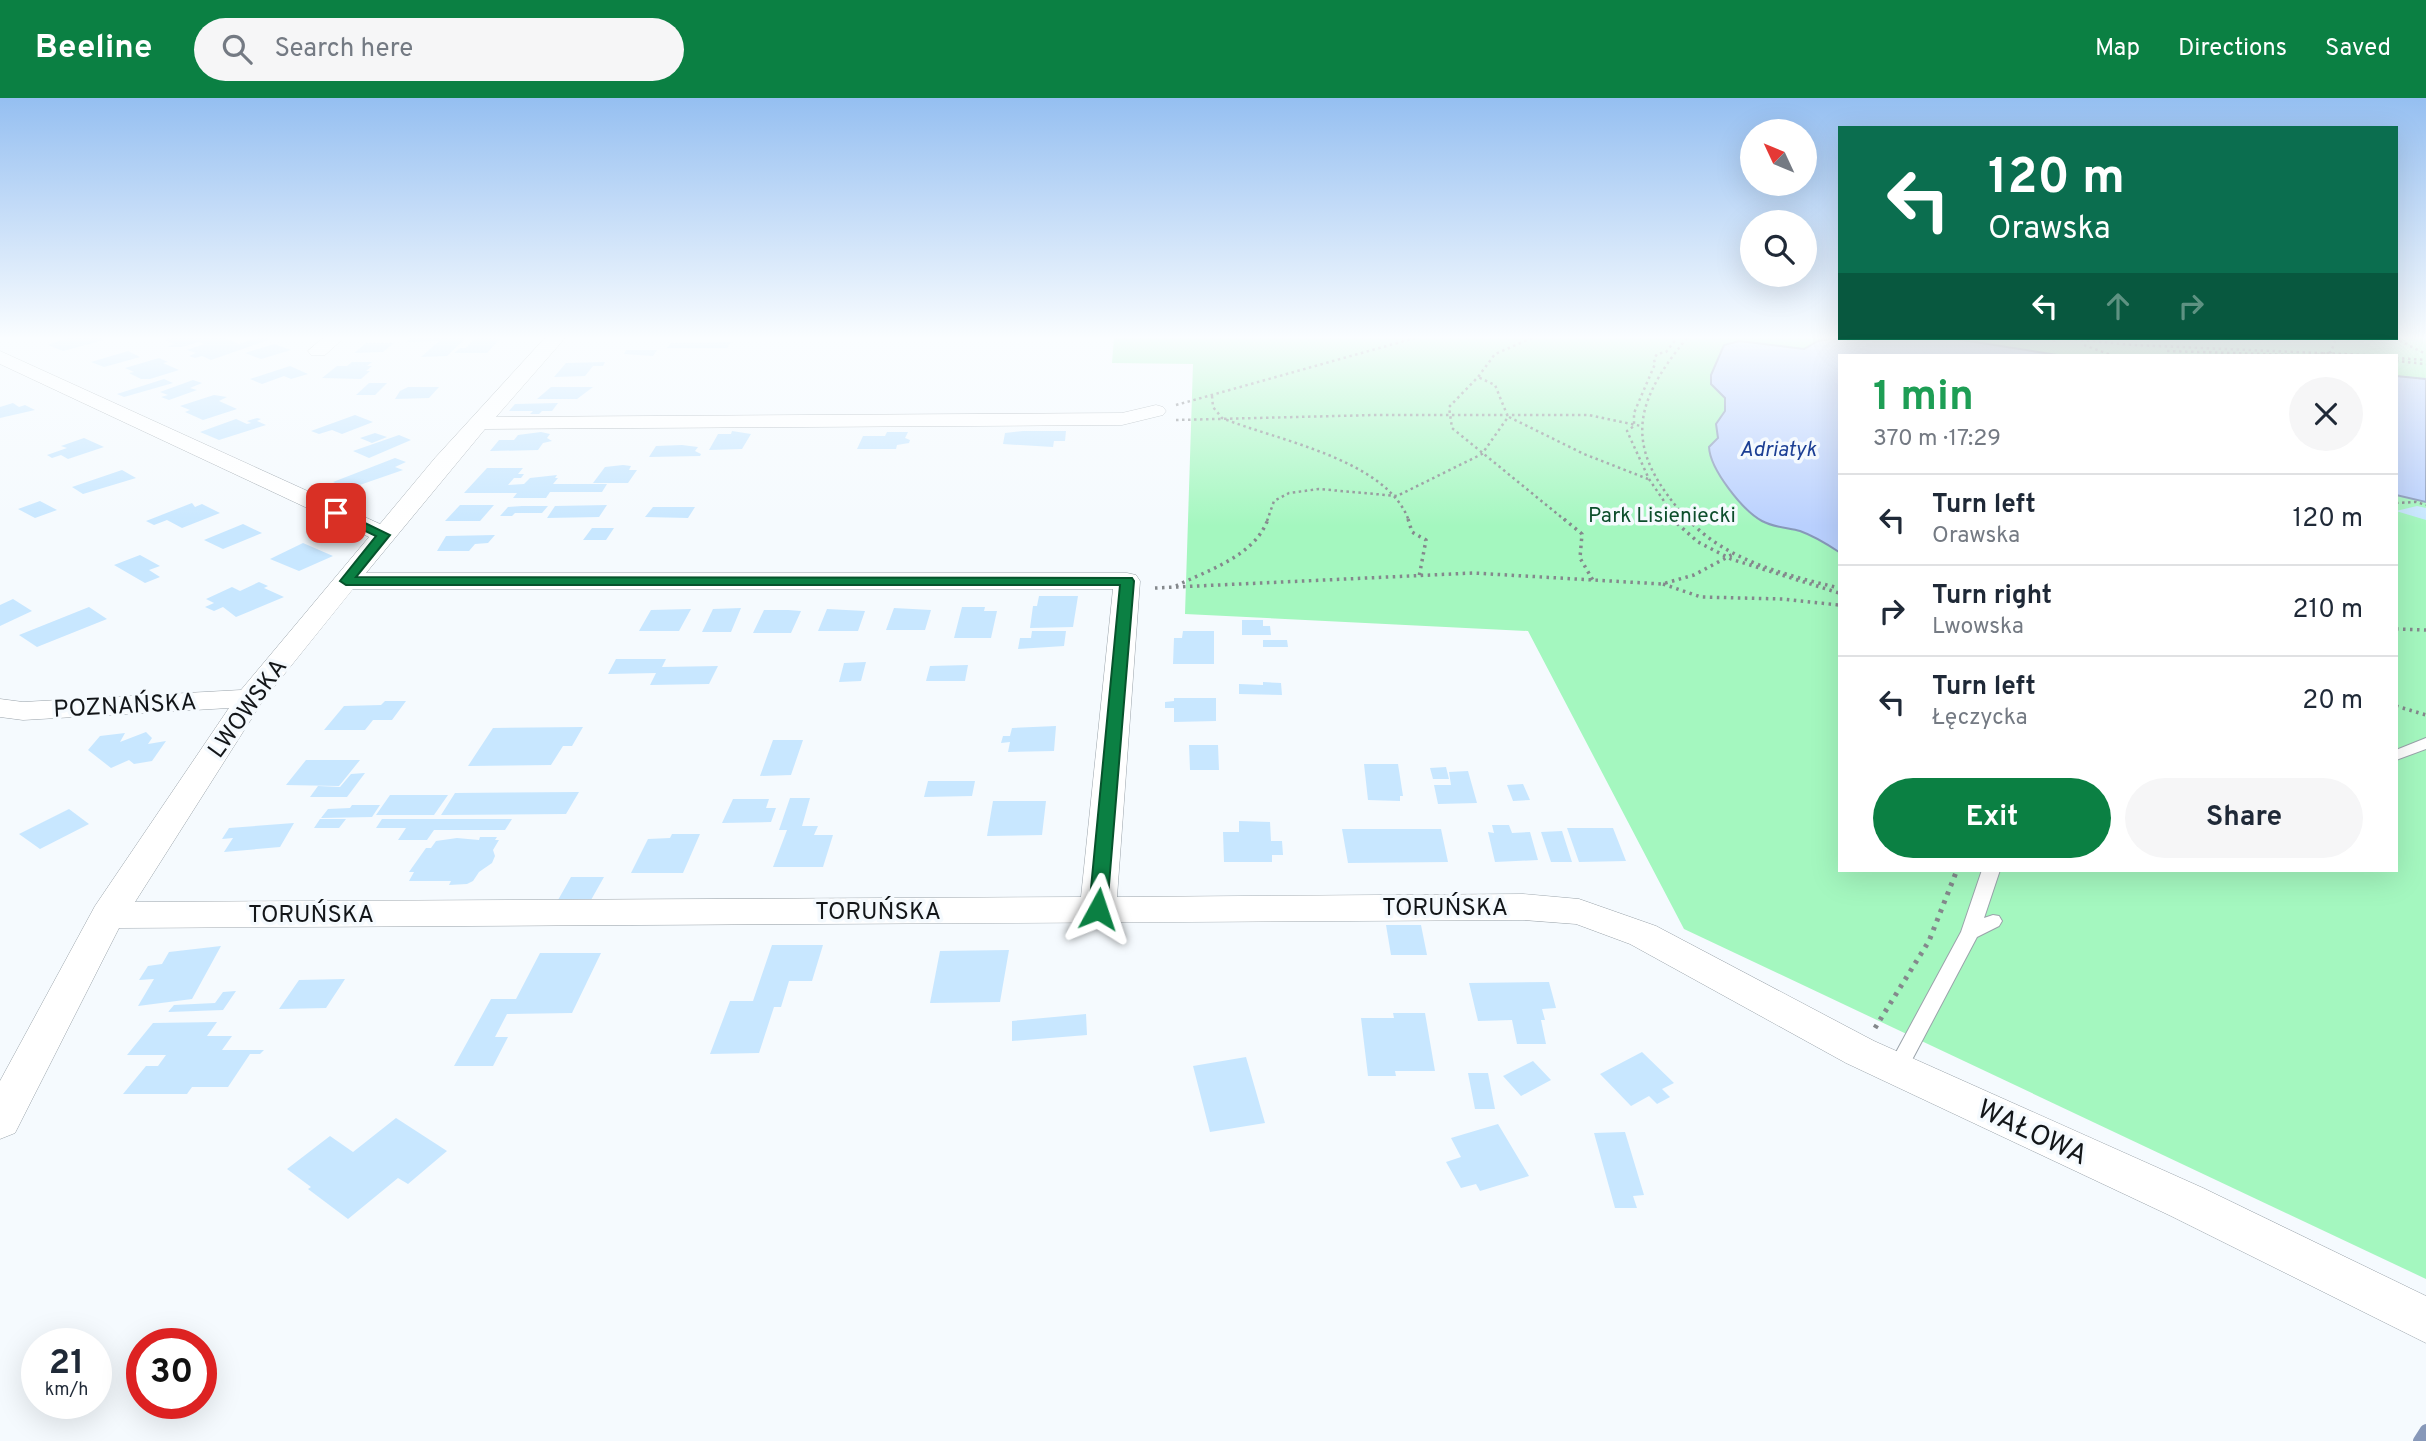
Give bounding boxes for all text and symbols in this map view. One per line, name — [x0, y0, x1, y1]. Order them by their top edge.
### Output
search box — [194, 18, 684, 81]
text: Beeline — [35, 28, 152, 70]
icon: search — [218, 30, 256, 68]
text: Search here — [274, 33, 413, 66]
text: Map — [2095, 34, 2140, 64]
text: Directions — [2178, 34, 2287, 64]
text: Saved — [2325, 34, 2391, 64]
north arrow — [1740, 119, 1816, 196]
map controls — [1740, 119, 1817, 287]
text: 120 m — [1988, 149, 2125, 211]
icon: left — [1873, 154, 1964, 245]
button: search — [1740, 210, 1817, 287]
text: Orawska — [1988, 210, 2111, 250]
icon: left — [2026, 287, 2064, 325]
icon: ahead — [2099, 287, 2137, 325]
icon: right — [2172, 287, 2210, 325]
text: 1 min — [1873, 372, 1974, 425]
button: close — [2289, 377, 2363, 451]
text: 370 m · 17:29 — [1873, 425, 2001, 454]
water label: Adriatyk — [1740, 437, 1817, 464]
pin — [306, 483, 366, 543]
text: Turn left — [1932, 489, 2036, 522]
icon: arrive — [317, 494, 355, 532]
icon: left — [1873, 501, 1911, 539]
park label: Park Lisieniecki — [1588, 503, 1736, 530]
text: 120 m — [2293, 503, 2363, 536]
text: Orawska — [1932, 522, 2020, 551]
text: Turn right — [1932, 580, 2052, 613]
icon: right — [1873, 592, 1911, 630]
text: 210 m — [2293, 594, 2363, 627]
text: Lwowska — [1932, 613, 2024, 642]
street label: LWOWSKA — [202, 653, 295, 765]
text: Turn left — [1932, 671, 2036, 704]
icon: left — [1873, 683, 1911, 721]
text: 20 m — [2302, 685, 2363, 718]
street label: POZNAŃSKA — [53, 686, 197, 726]
text: Łęczycka — [1932, 704, 2028, 733]
button: Exit — [1873, 778, 2111, 858]
button: Share — [2125, 778, 2363, 858]
position arrow — [1061, 872, 1135, 946]
street label: TORUŃSKA — [1382, 892, 1508, 924]
street label: TORUŃSKA — [815, 896, 941, 928]
street label: TORUŃSKA — [248, 899, 374, 931]
street label: WAŁOWA — [1971, 1093, 2093, 1175]
speed limit sign: 30 — [126, 1328, 217, 1419]
text: 21 — [49, 1342, 84, 1386]
text: km/h — [45, 1379, 88, 1402]

